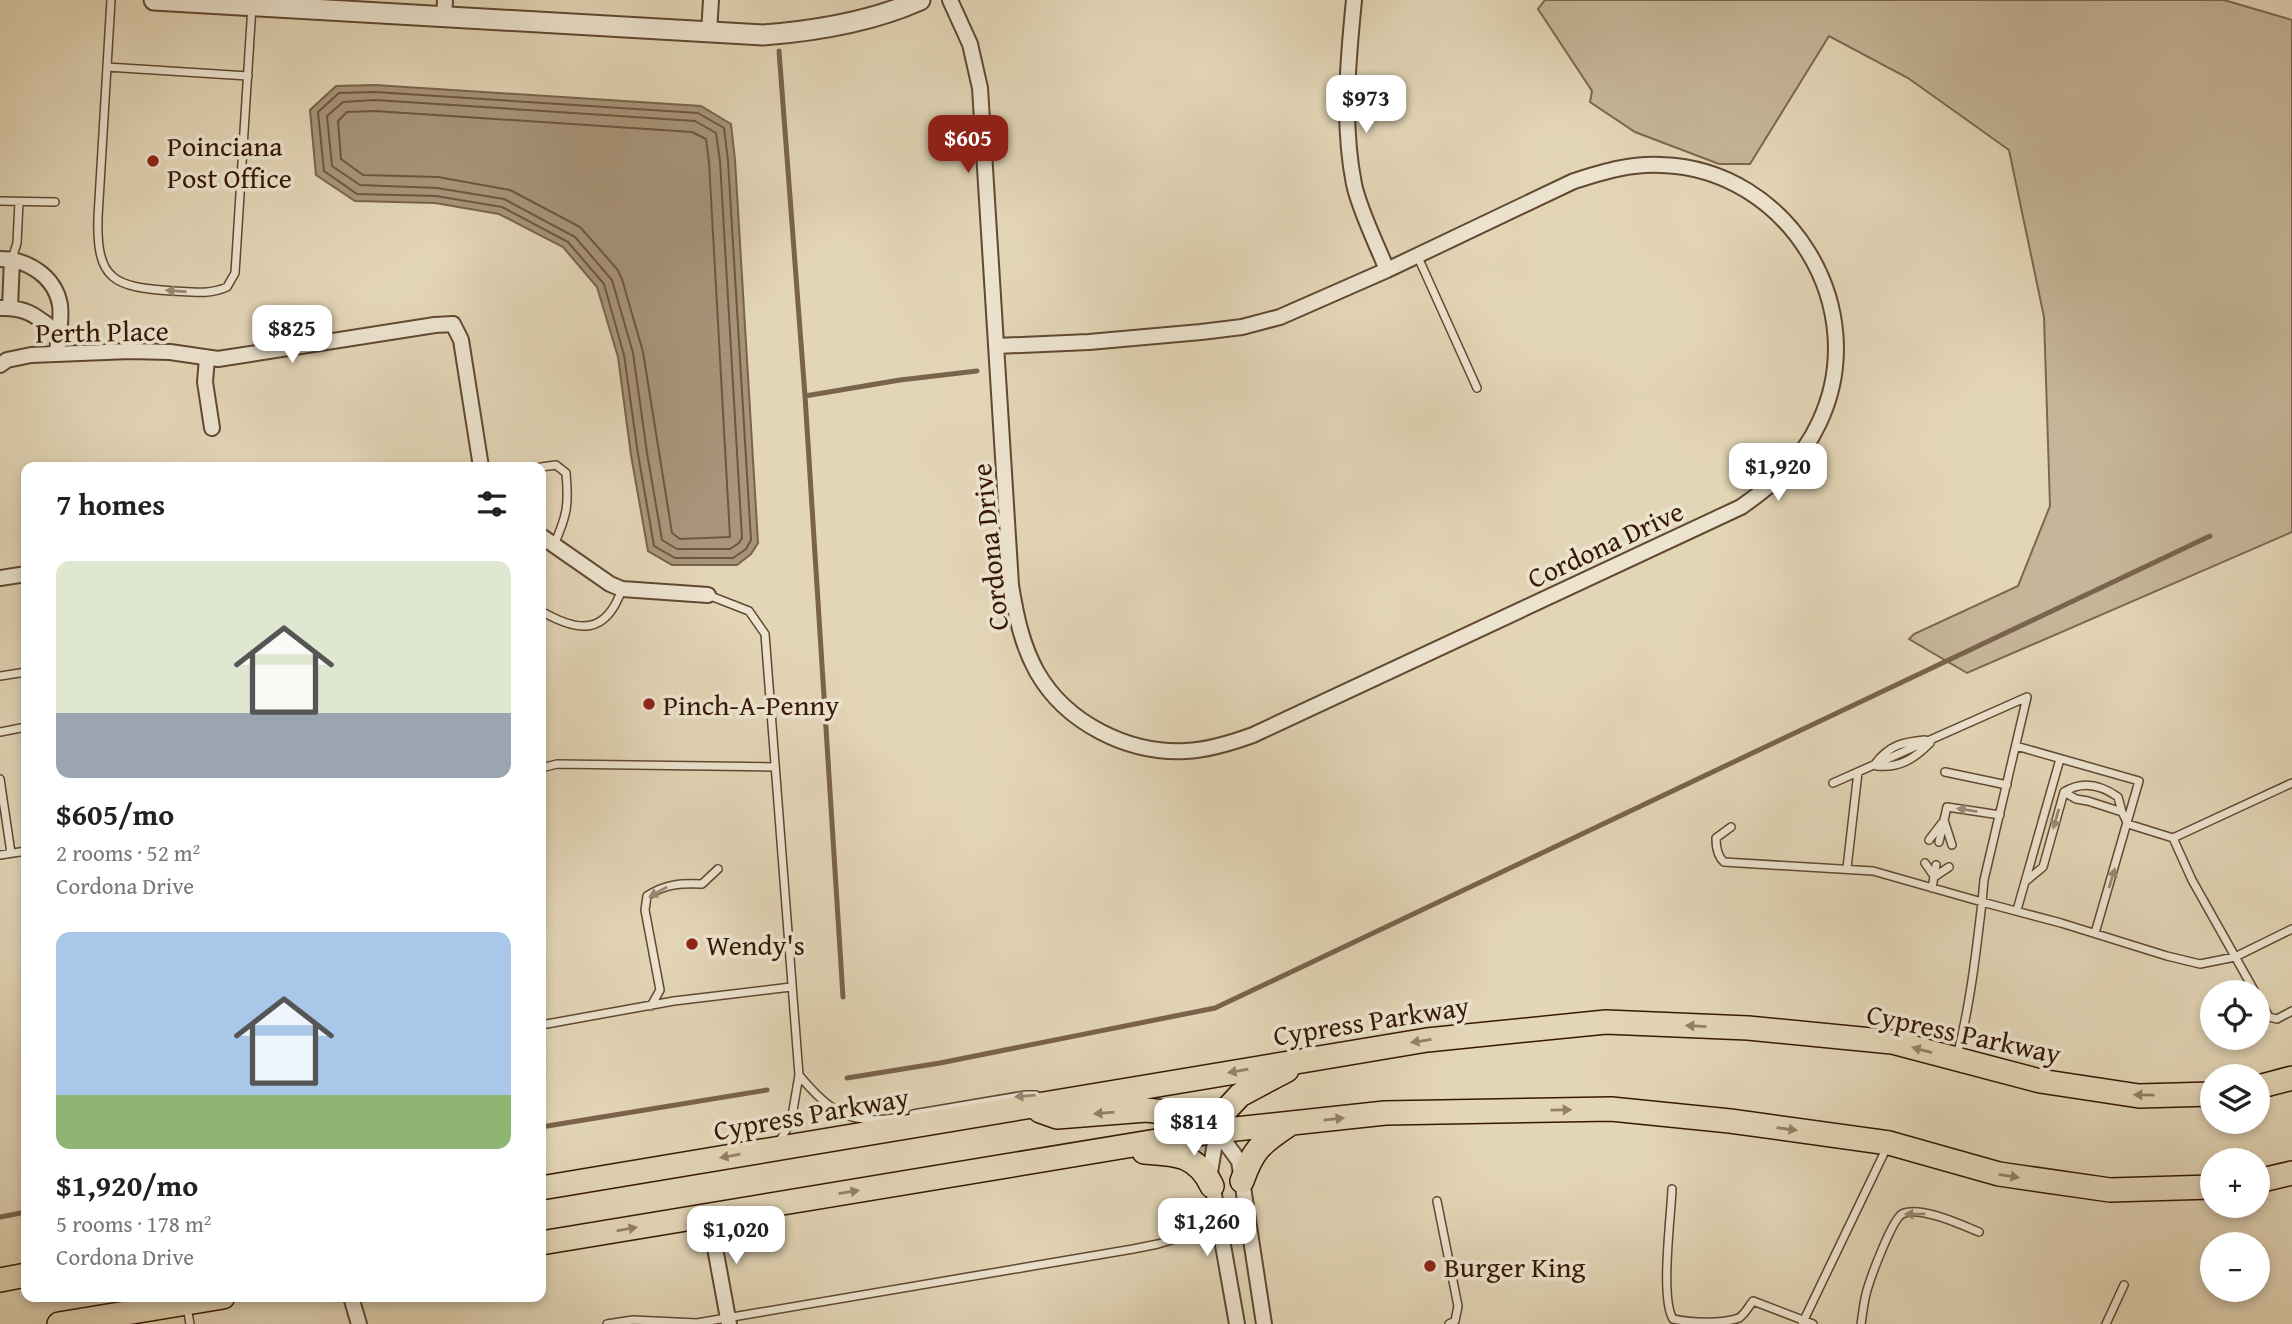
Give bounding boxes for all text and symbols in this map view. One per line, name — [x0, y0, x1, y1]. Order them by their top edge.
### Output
pin: $973 — [1325, 76, 1407, 135]
text: $973 — [1342, 81, 1390, 114]
pin: $605 — [927, 116, 1009, 175]
text: $605 — [944, 121, 992, 154]
place label: Poinciana Post Office — [167, 125, 292, 198]
marker: Poinciana Post Office — [145, 153, 161, 169]
one-way arrow — [165, 286, 187, 297]
pin: $825 — [251, 306, 333, 365]
street label: Perth Place — [35, 309, 169, 353]
text: $825 — [268, 311, 316, 344]
pin: $1,920 — [1721, 444, 1835, 503]
text: $1,920 — [1745, 449, 1811, 482]
street label: Cordona Drive — [960, 461, 1018, 633]
text: 7 homes — [56, 482, 165, 526]
icon: filters — [473, 485, 511, 523]
street label: Cordona Drive — [1520, 490, 1690, 598]
icon: home — [221, 607, 347, 733]
place label: Pinch-A-Penny — [663, 684, 839, 725]
marker: Pinch-A-Penny — [641, 696, 657, 712]
text: $605/mo — [56, 792, 174, 836]
one-way arrow — [1956, 804, 1978, 815]
one-way arrow — [2051, 809, 2061, 830]
text: 2 rooms · 52 m² — [56, 836, 200, 869]
one-way arrow — [2107, 868, 2117, 889]
text: Cordona Drive — [56, 869, 194, 902]
one-way arrow — [647, 885, 667, 897]
place label: Wendy's — [706, 924, 805, 965]
marker: Wendy's — [684, 936, 700, 952]
icon: home — [221, 978, 347, 1104]
map controls — [2200, 980, 2270, 1302]
button: locate — [2200, 980, 2270, 1050]
street label: Cypress Parkway — [1270, 984, 1472, 1056]
street label: Cypress Parkway — [1863, 992, 2065, 1074]
one-way arrow — [1685, 1020, 1707, 1031]
one-way arrow — [1410, 1036, 1432, 1047]
one-way arrow — [1910, 1044, 1932, 1055]
button: layers — [2200, 1064, 2270, 1134]
one-way arrow — [1227, 1066, 1249, 1077]
street label: Cypress Parkway — [710, 1076, 912, 1150]
one-way arrow — [2133, 1090, 2155, 1101]
one-way arrow — [1013, 1091, 1035, 1102]
pin: $814 — [1153, 1098, 1235, 1158]
text: $814 — [1170, 1104, 1218, 1137]
one-way arrow — [1550, 1104, 1572, 1116]
one-way arrow — [1092, 1108, 1114, 1119]
one-way arrow — [1323, 1113, 1345, 1124]
one-way arrow — [1776, 1123, 1798, 1134]
button: + — [2200, 1148, 2270, 1218]
one-way arrow — [719, 1151, 741, 1162]
text: $1,920/mo — [56, 1163, 198, 1207]
one-way arrow — [1998, 1171, 2020, 1182]
one-way arrow — [838, 1186, 860, 1197]
pin: $1,260 — [1150, 1198, 1264, 1258]
text: $1,260 — [1174, 1204, 1240, 1237]
pin: $1,020 — [679, 1206, 793, 1266]
text: 5 rooms · 178 m² — [56, 1207, 211, 1240]
one-way arrow — [1903, 1208, 1925, 1220]
text: $1,020 — [703, 1212, 769, 1245]
one-way arrow — [616, 1223, 638, 1234]
button: − — [2200, 1232, 2270, 1302]
text: Cordona Drive — [56, 1240, 194, 1273]
place label: Burger King — [1444, 1246, 1585, 1287]
marker: Burger King — [1422, 1258, 1438, 1274]

